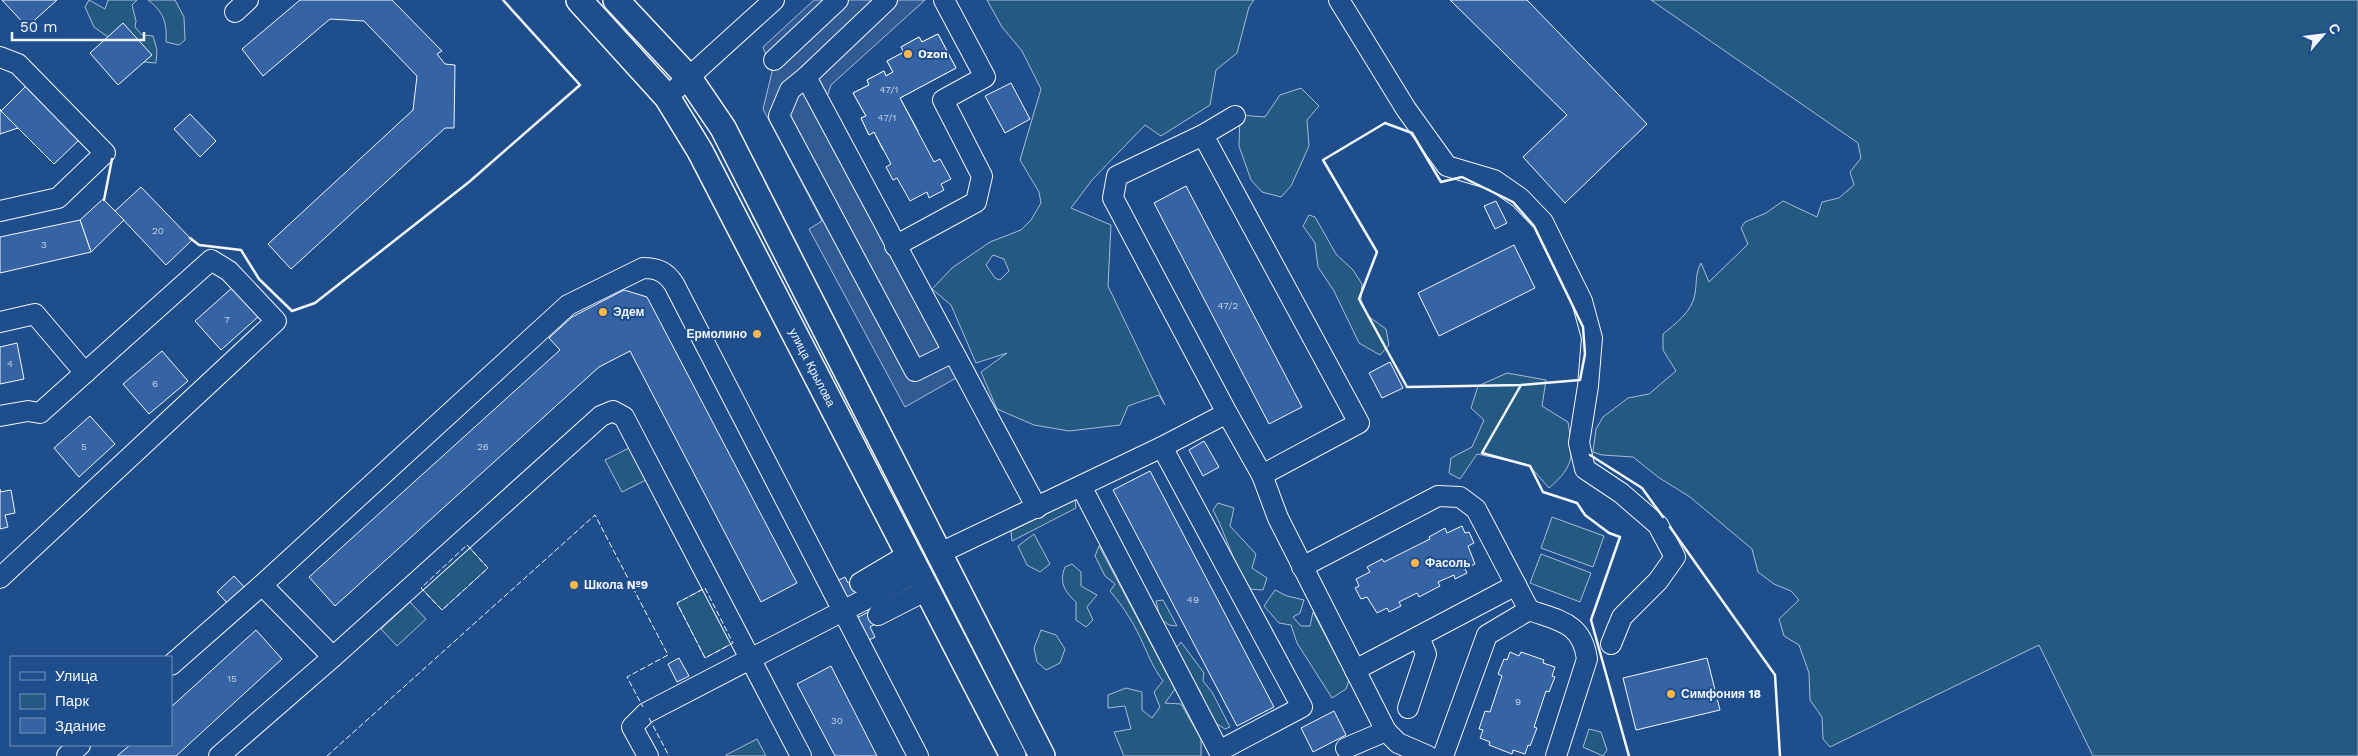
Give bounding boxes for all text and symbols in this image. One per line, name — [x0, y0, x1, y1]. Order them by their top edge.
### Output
scale bar — [12, 10, 145, 42]
north arrow — [2298, 10, 2348, 60]
text: 50 m — [20, 18, 57, 36]
text: С — [2325, 21, 2344, 37]
place label: Ozon — [918, 47, 948, 61]
marker: Ozon — [902, 48, 914, 60]
house number: 47/1 — [880, 84, 898, 95]
house number: 47/1 — [878, 112, 896, 123]
house number: 20 — [152, 225, 164, 236]
house number: 3 — [41, 239, 47, 250]
house number: 47/2 — [1218, 300, 1239, 311]
place label: Эдем — [613, 305, 645, 319]
marker: Эдем — [597, 306, 609, 318]
house number: 7 — [224, 314, 230, 325]
street label: улица Крылова — [786, 326, 838, 409]
place label: Ермолино — [686, 327, 747, 341]
marker: Ермолино — [751, 328, 763, 340]
house number: 4 — [7, 358, 13, 369]
house number: 6 — [152, 378, 158, 389]
house number: 5 — [81, 441, 87, 452]
house number: 26 — [477, 441, 489, 452]
place label: Фасоль — [1425, 556, 1471, 570]
marker: Фасоль — [1409, 557, 1421, 569]
place label: Школа №9 — [584, 578, 648, 592]
marker: Школа №9 — [568, 579, 580, 591]
house number: 49 — [1187, 594, 1199, 605]
legend — [10, 656, 172, 746]
text: Улица — [55, 667, 98, 685]
house number: 15 — [227, 673, 237, 684]
place label: Симфония 18 — [1681, 687, 1761, 701]
marker: Симфония 18 — [1665, 688, 1677, 700]
text: Парк — [55, 692, 89, 710]
house number: 9 — [1515, 696, 1521, 707]
house number: 30 — [831, 715, 843, 726]
text: Здание — [55, 717, 106, 735]

